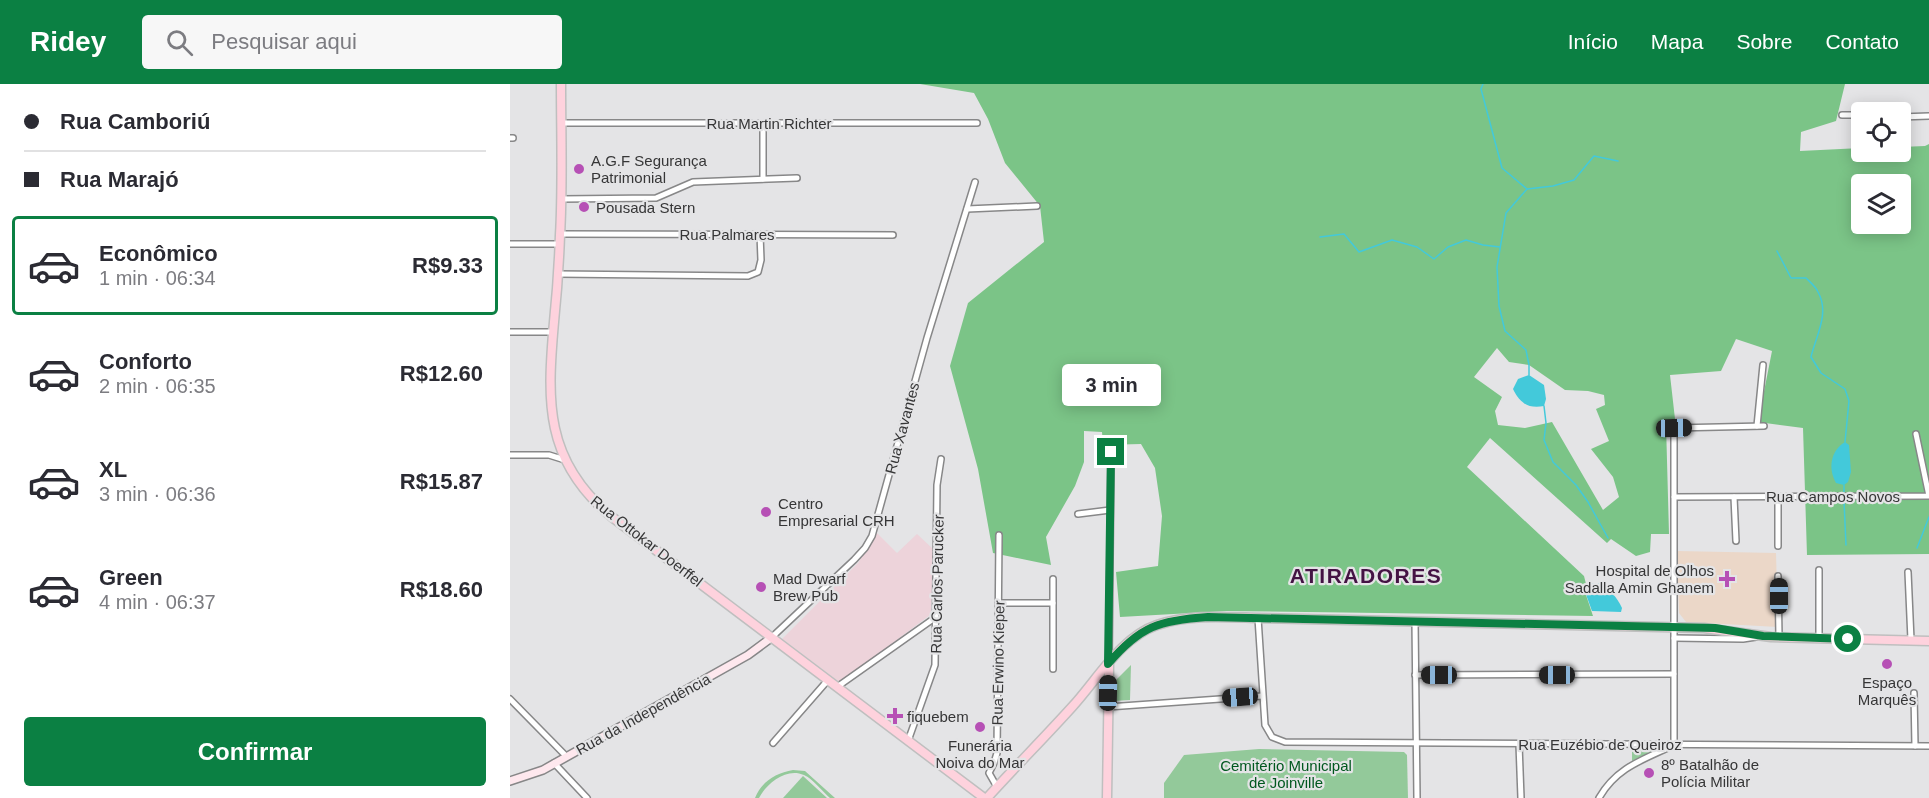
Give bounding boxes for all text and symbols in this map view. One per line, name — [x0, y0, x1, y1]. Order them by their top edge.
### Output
search box — [142, 15, 562, 69]
text: Ridey — [30, 26, 106, 57]
icon: search — [163, 26, 196, 59]
text: Pesquisar aqui — [211, 29, 357, 54]
text: Início — [1568, 30, 1618, 53]
text: Mapa — [1651, 30, 1703, 53]
text: Sobre — [1736, 30, 1792, 53]
text: Contato — [1825, 30, 1899, 53]
map controls — [1851, 102, 1911, 234]
button: locate — [1851, 102, 1911, 162]
text: Rua Camboriú — [60, 109, 210, 134]
street label: Rua Martin Richter — [706, 115, 832, 132]
place label: A.G.F Segurança Patrimonial — [591, 152, 708, 186]
marker: A.G.F Segurança Patrimonial — [572, 162, 586, 176]
text: Rua Marajó — [60, 167, 179, 192]
button: layers — [1851, 174, 1911, 234]
place label: Pousada Stern — [596, 199, 695, 216]
marker: Pousada Stern — [577, 200, 591, 214]
street label: Rua Palmares — [679, 226, 775, 243]
icon: car — [27, 239, 81, 293]
text: Econômico — [99, 241, 218, 266]
text: R$9.33 — [412, 253, 483, 278]
text: 1 min · 06:34 — [99, 267, 216, 289]
icon: car — [27, 347, 81, 401]
text: Conforto — [99, 349, 192, 374]
text: R$12.60 — [400, 361, 483, 386]
callout: 3 min — [1062, 365, 1160, 407]
text: 3 min — [1085, 374, 1138, 396]
text: 2 min · 06:35 — [99, 375, 216, 397]
street label: Rua Xavantes — [882, 380, 922, 476]
car — [1656, 419, 1692, 437]
route end — [1097, 438, 1124, 465]
icon: car — [27, 455, 81, 509]
text: XL — [99, 457, 127, 482]
text: R$15.87 — [400, 469, 483, 494]
text: 3 min · 06:36 — [99, 483, 216, 505]
street label: Rua Campos Novos — [1766, 488, 1900, 505]
street label: Rua Ottokar Doerffel — [588, 492, 706, 590]
place label: Centro Empresarial CRH — [778, 495, 895, 529]
marker: Centro Empresarial CRH — [759, 505, 773, 519]
street label: Rua Carlos Parucker — [927, 514, 947, 654]
place label: Hospital de Olhos Sadalla Amin Ghanem — [1565, 562, 1714, 596]
icon: car — [27, 563, 81, 617]
district label: ATIRADORES — [1290, 564, 1442, 587]
text: Green — [99, 565, 163, 590]
place label: Mad Dwarf Brew Pub — [773, 570, 846, 604]
marker: Hospital de Olhos Sadalla Amin Ghanem — [1718, 570, 1736, 588]
text: R$18.60 — [400, 577, 483, 602]
car — [1770, 578, 1788, 614]
marker: Mad Dwarf Brew Pub — [754, 580, 768, 594]
text: 4 min · 06:37 — [99, 591, 216, 613]
street label: Rua Erwino Kieper — [988, 600, 1008, 726]
route start — [1834, 625, 1861, 652]
marker: Espaço Marquês — [1880, 657, 1894, 671]
car — [1421, 666, 1457, 684]
car — [1539, 666, 1575, 684]
street label: Rua da Independência — [573, 670, 714, 758]
place label: Espaço Marquês — [1858, 674, 1916, 708]
car — [1099, 675, 1117, 711]
car — [1221, 687, 1259, 707]
place label: fiquebem — [907, 708, 969, 725]
marker: fiquebem — [888, 709, 902, 723]
button: Confirmar — [24, 717, 486, 786]
marker: Funerária Noiva do Mar — [973, 720, 987, 734]
street label: Rua Euzébio de Queiroz — [1518, 736, 1682, 753]
place label: Funerária Noiva do Mar — [935, 737, 1025, 771]
place label: 8º Batalhão de Polícia Militar — [1661, 756, 1759, 790]
park label: Cemitério Municipal de Joinville — [1220, 757, 1352, 791]
marker: 8º Batalhão de Polícia Militar — [1642, 766, 1656, 780]

